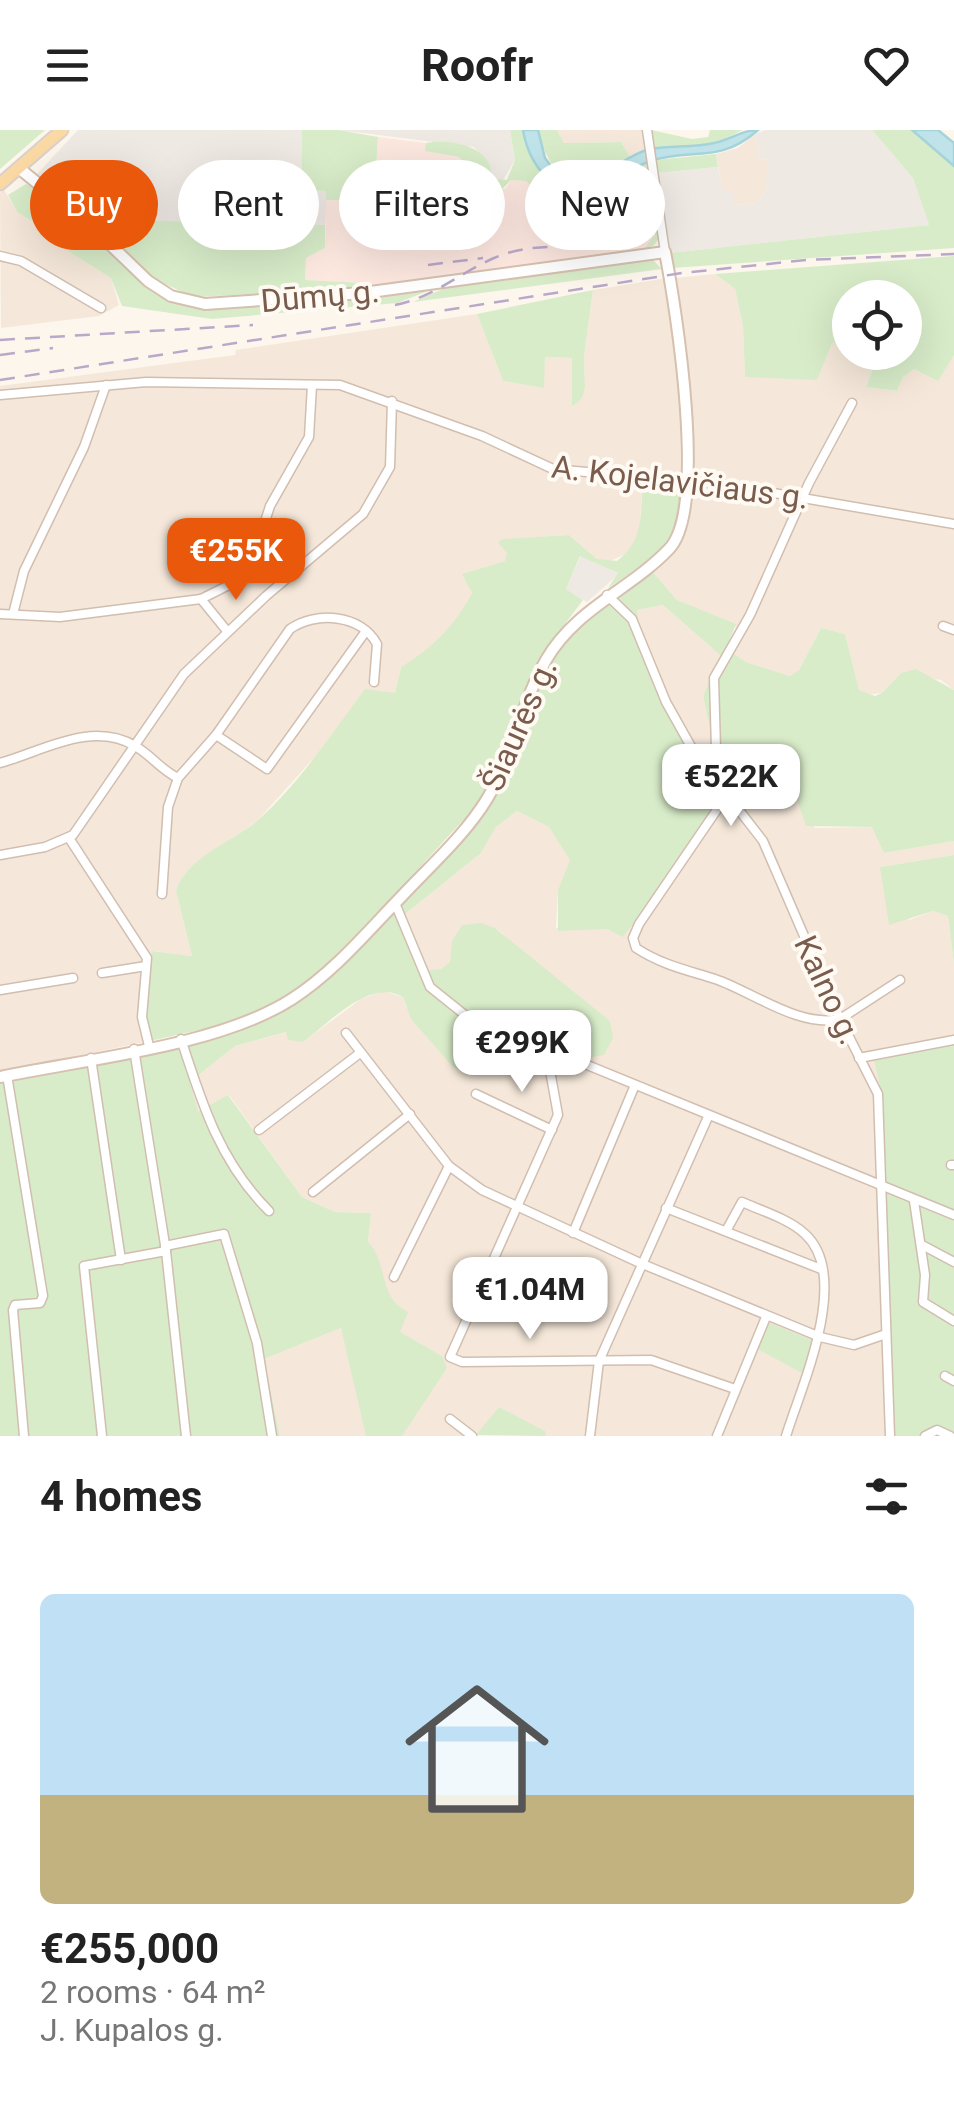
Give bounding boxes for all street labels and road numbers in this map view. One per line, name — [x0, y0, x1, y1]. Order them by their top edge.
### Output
street label: Dūmų g. — [259, 272, 381, 320]
street label: A. Kojelavičiaus g. — [549, 447, 811, 517]
street label: Šiaurės g. — [473, 653, 565, 797]
street label: Kalno g. — [786, 930, 870, 1050]

